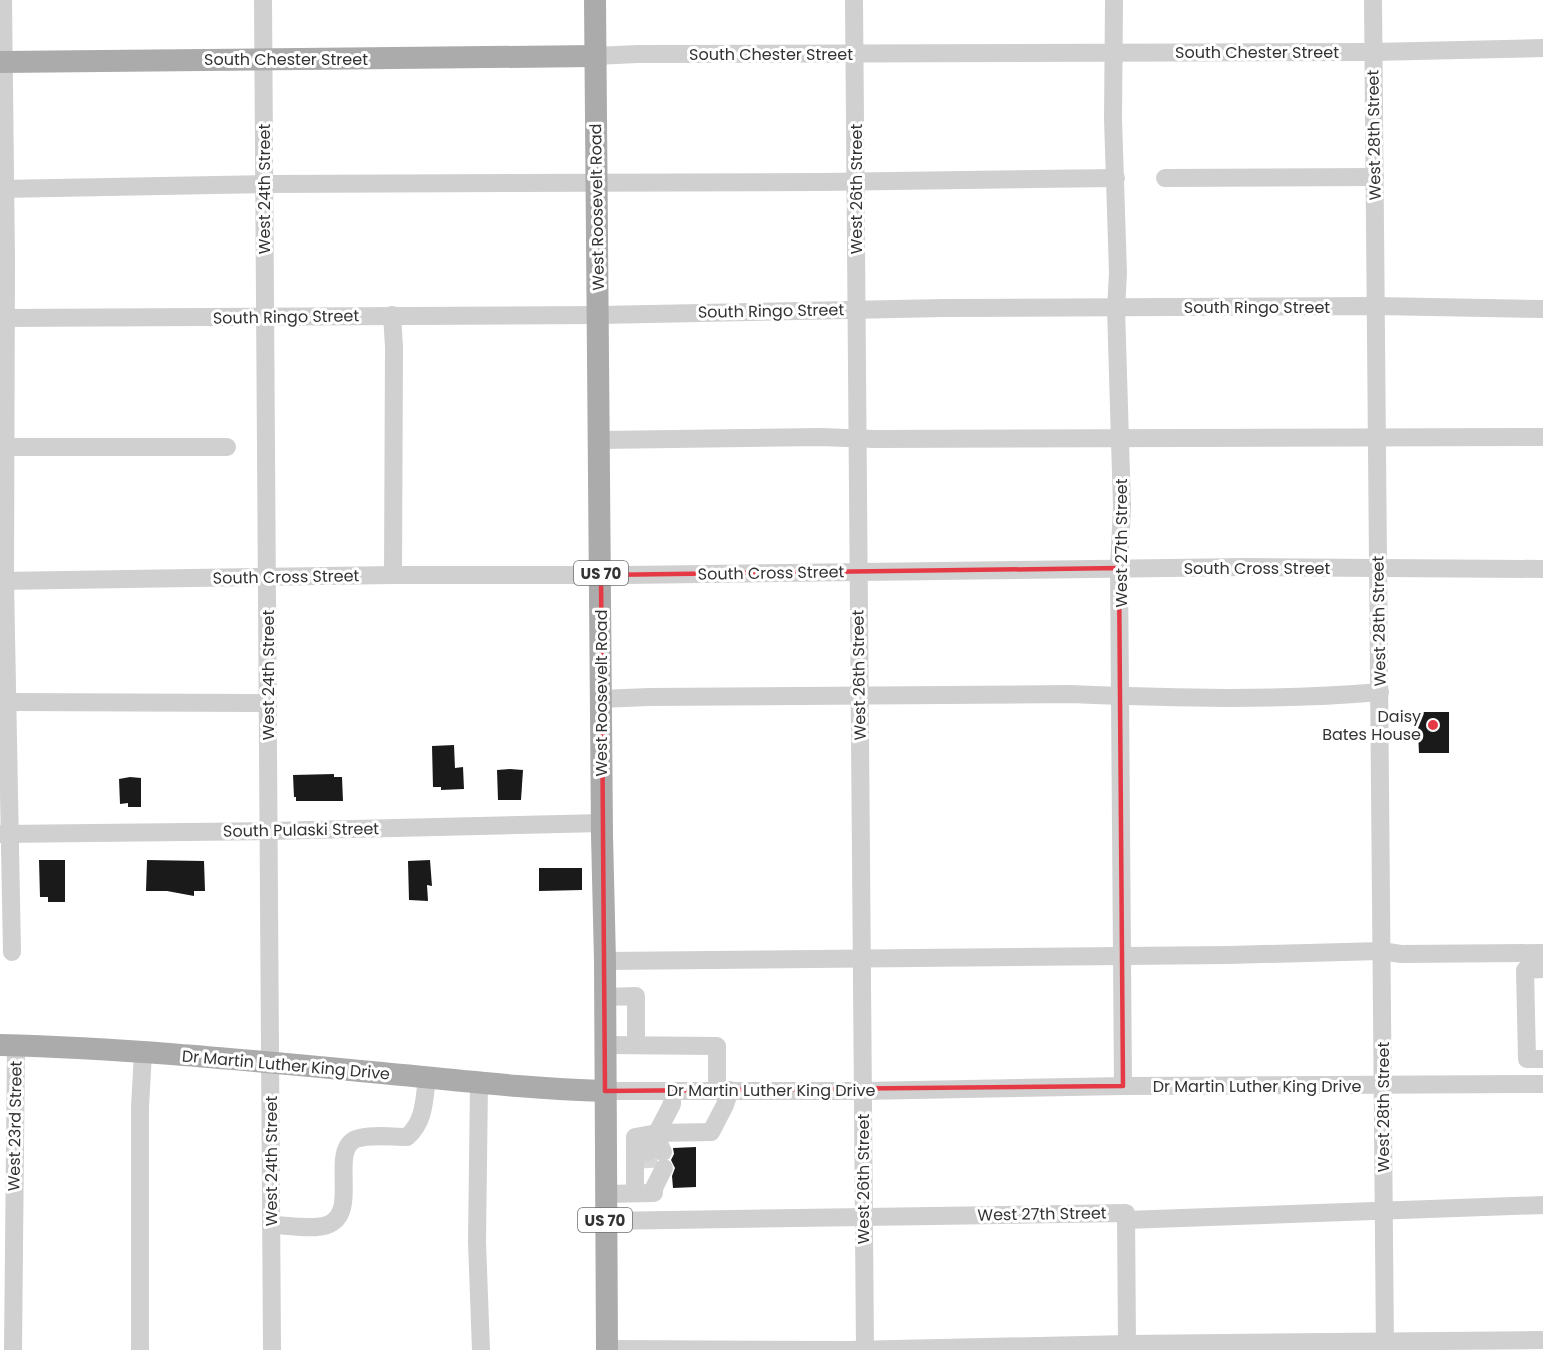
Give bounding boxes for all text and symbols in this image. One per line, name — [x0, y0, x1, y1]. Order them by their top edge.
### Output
street label: South Chester Street — [1175, 41, 1339, 64]
street label: South Chester Street — [689, 43, 853, 66]
street label: South Chester Street — [204, 48, 368, 71]
street label: West 28th Street — [1361, 69, 1387, 200]
street label: West Roosevelt Road — [584, 123, 610, 291]
street label: West 24th Street — [253, 124, 276, 254]
street label: West 26th Street — [845, 124, 868, 254]
street label: South Ringo Street — [1184, 296, 1330, 319]
street label: South Ringo Street — [698, 298, 845, 324]
street label: South Ringo Street — [213, 304, 360, 330]
street label: West 27th Street — [1110, 478, 1133, 608]
street label: West 28th Street — [1366, 555, 1392, 686]
street label: South Cross Street — [1184, 557, 1330, 580]
street label: South Cross Street — [698, 560, 845, 586]
road number: US 70 — [574, 561, 628, 585]
street label: South Cross Street — [213, 564, 360, 590]
street label: West 26th Street — [846, 609, 872, 740]
street label: West 24th Street — [257, 610, 280, 740]
street label: West Roosevelt Road — [590, 610, 613, 777]
place label: Daisy Bates House — [1322, 705, 1421, 746]
marker: Daisy Bates House — [1426, 718, 1440, 732]
street label: South Pulaski Street — [223, 817, 379, 843]
street label: West 28th Street — [1372, 1042, 1395, 1172]
street label: Dr Martin Luther King Drive — [181, 1044, 391, 1086]
street label: West 23rd Street — [2, 1060, 28, 1191]
street label: Dr Martin Luther King Drive — [1153, 1075, 1361, 1098]
street label: Dr Martin Luther King Drive — [667, 1079, 875, 1102]
street label: West 24th Street — [260, 1096, 283, 1226]
street label: West 26th Street — [852, 1114, 875, 1244]
street label: West 27th Street — [977, 1201, 1107, 1227]
road number: US 70 — [578, 1208, 632, 1232]

